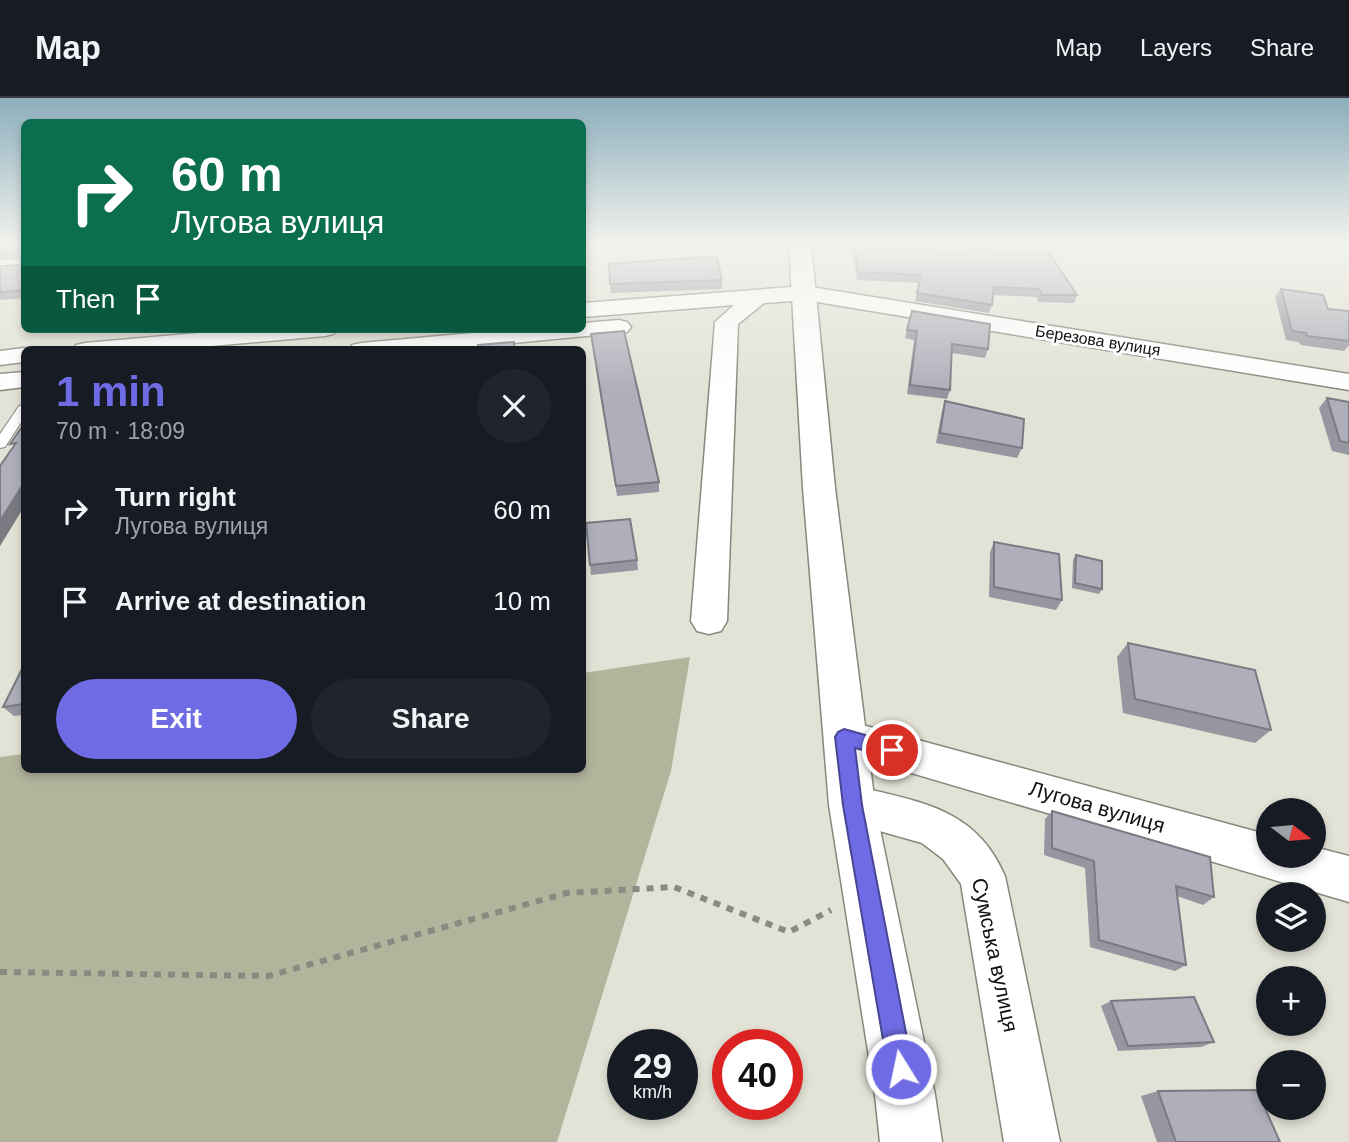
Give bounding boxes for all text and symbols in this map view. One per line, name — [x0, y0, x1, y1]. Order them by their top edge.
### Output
text: Map — [35, 29, 101, 66]
text: Map — [1055, 34, 1102, 61]
text: Layers — [1140, 34, 1212, 61]
text: Share — [1250, 34, 1314, 61]
icon: right — [56, 147, 147, 238]
text: 60 m — [171, 147, 283, 201]
text: Лугова вулиця — [171, 204, 384, 240]
icon: arrive — [129, 280, 167, 318]
text: Then — [56, 284, 115, 314]
street label: Березова вулиця — [1034, 322, 1162, 359]
text: 1 min — [56, 368, 166, 415]
button: close — [477, 369, 551, 443]
text: 70 m · 18:09 — [56, 418, 185, 444]
text: Turn right — [115, 482, 236, 512]
icon: right — [56, 492, 94, 530]
text: 60 m — [493, 495, 551, 525]
text: Лугова вулиця — [115, 513, 268, 539]
icon: arrive — [56, 583, 94, 621]
text: Arrive at destination — [115, 586, 366, 616]
text: 10 m — [493, 586, 551, 616]
button: Exit — [56, 679, 297, 759]
button: Share — [311, 679, 551, 759]
pin — [862, 720, 922, 780]
icon: arrive — [873, 731, 911, 769]
street label: Лугова вулиця — [1027, 776, 1168, 837]
north arrow — [1256, 798, 1326, 868]
map controls — [1256, 798, 1326, 1120]
street label: Сумська вулиця — [968, 876, 1023, 1034]
button: layers — [1256, 882, 1326, 952]
button: + — [1256, 966, 1326, 1036]
speed limit sign: 40 — [712, 1029, 803, 1120]
position arrow — [864, 1032, 938, 1106]
text: 29 — [633, 1046, 672, 1085]
button: − — [1256, 1050, 1326, 1120]
text: km/h — [633, 1082, 672, 1102]

